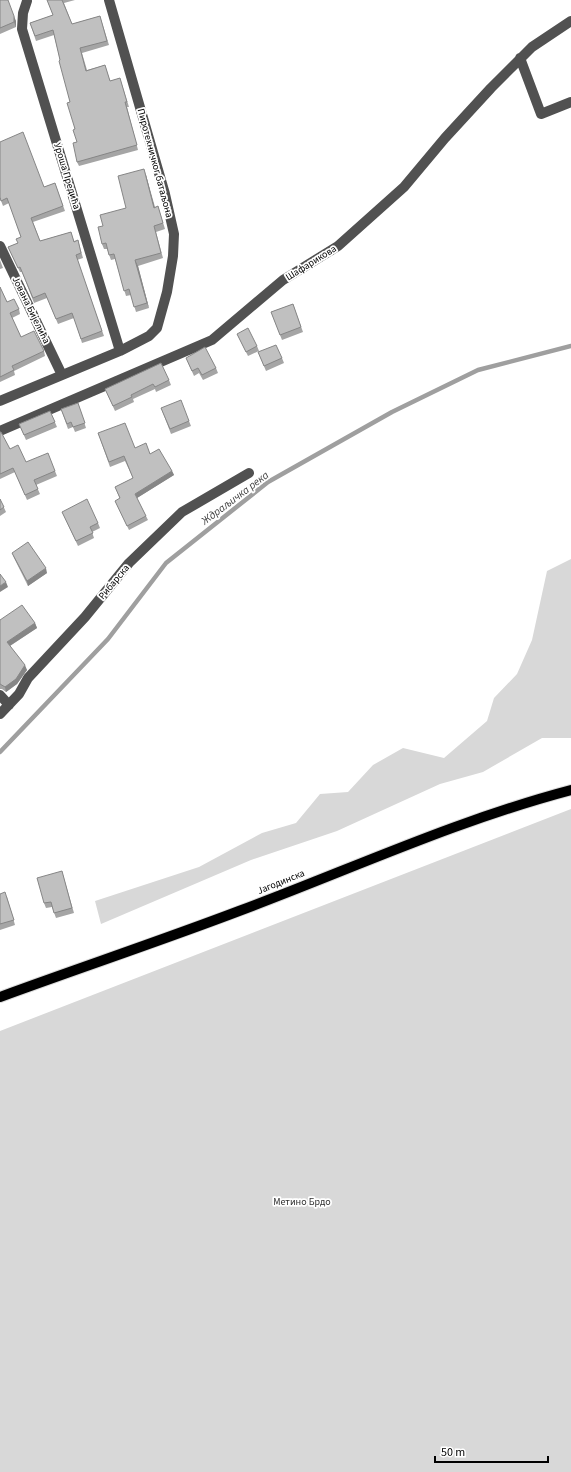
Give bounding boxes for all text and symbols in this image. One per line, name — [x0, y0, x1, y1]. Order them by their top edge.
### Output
street label: Пиротехничког батаљона — [134, 107, 176, 219]
street label: Уроша Предића — [50, 141, 84, 211]
street label: Шафарикова — [283, 242, 339, 284]
street label: Јована Бијелића — [9, 274, 53, 346]
water label: Ждраљичка река — [197, 468, 272, 529]
street label: Рибарска — [95, 562, 133, 602]
street label: Јагодинска — [255, 866, 307, 898]
park label: Метино Брдо — [273, 1195, 331, 1209]
scale bar — [435, 1438, 548, 1464]
text: 50 m — [441, 1444, 465, 1461]

